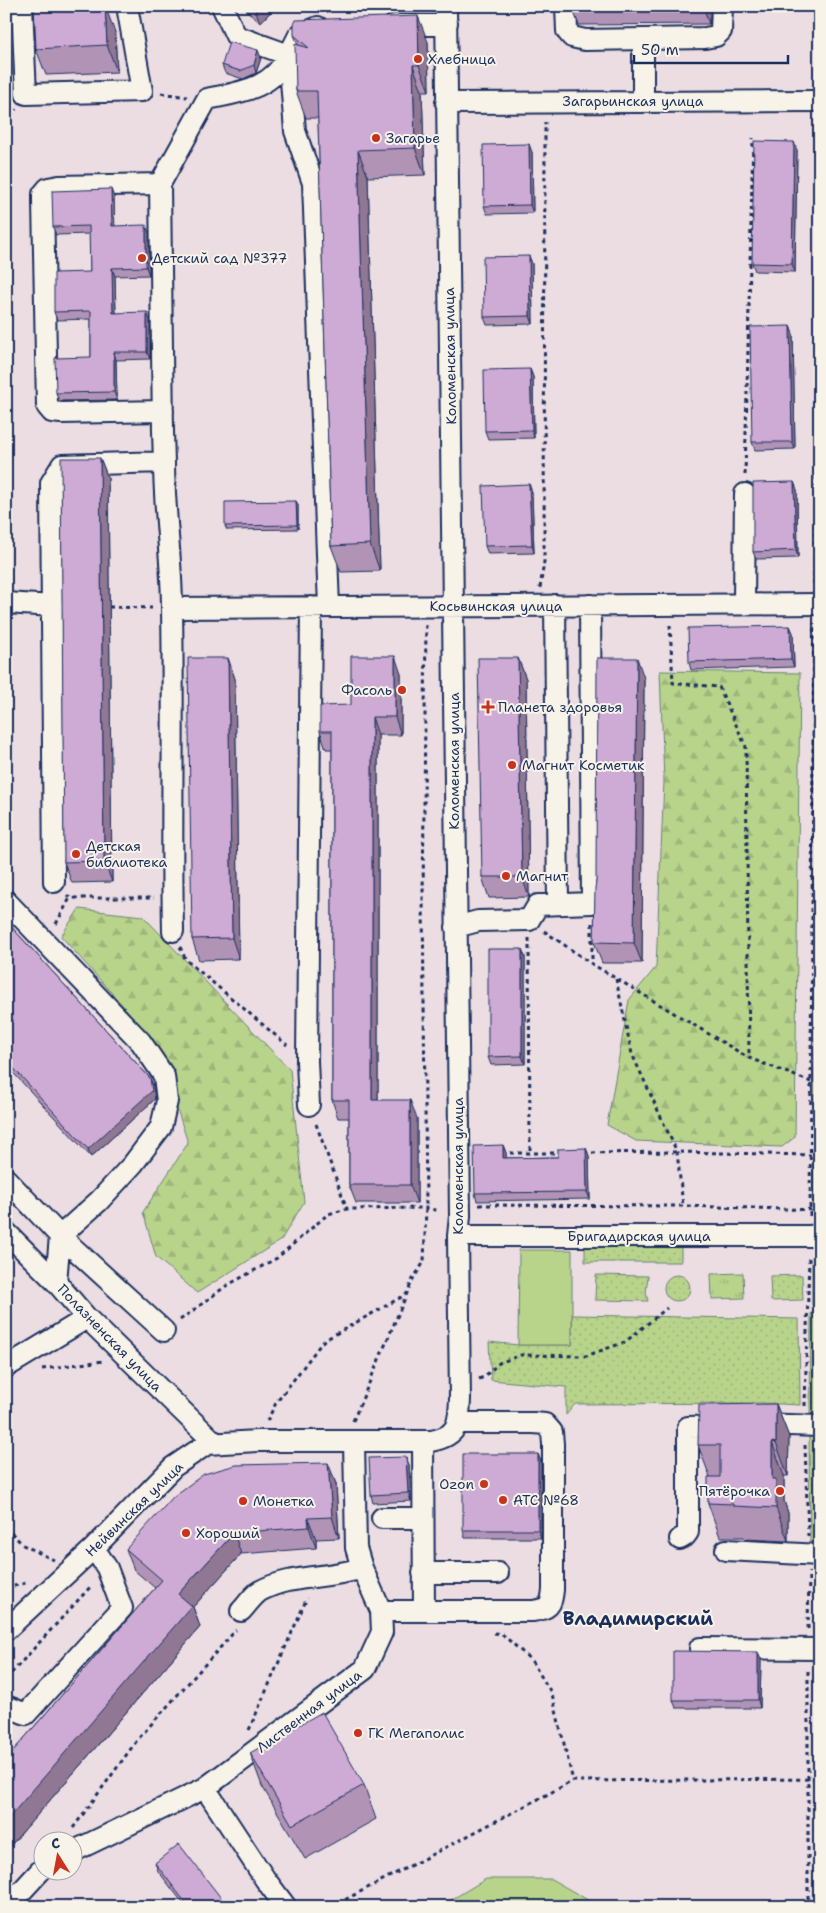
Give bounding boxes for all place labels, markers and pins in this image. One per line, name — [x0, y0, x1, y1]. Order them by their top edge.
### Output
place label: Хлебница — [428, 50, 496, 68]
marker: Хлебница — [412, 53, 424, 65]
place label: Загарье — [386, 129, 440, 147]
marker: Загарье — [370, 132, 382, 144]
place label: Детский сад №377 — [152, 249, 287, 267]
marker: Детский сад №377 — [136, 252, 148, 264]
place label: Фасоль — [341, 681, 392, 699]
marker: Фасоль — [396, 684, 408, 696]
place label: Планета здоровья — [498, 698, 622, 716]
marker: Планета здоровья — [482, 701, 494, 713]
place label: Магнит Косметик — [522, 756, 645, 774]
marker: Магнит Косметик — [506, 759, 518, 771]
place label: Детская библиотека — [86, 837, 167, 871]
marker: Детская библиотека — [70, 848, 82, 860]
place label: Магнит — [516, 867, 569, 885]
marker: Магнит — [500, 870, 512, 882]
place label: Ozon — [439, 1475, 474, 1493]
marker: Ozon — [478, 1478, 490, 1490]
place label: Пятёрочка — [699, 1482, 770, 1500]
marker: Пятёрочка — [774, 1485, 786, 1497]
place label: АТС №68 — [513, 1491, 579, 1509]
place label: Монетка — [253, 1492, 314, 1510]
marker: АТС №68 — [497, 1494, 509, 1506]
marker: Монетка — [237, 1495, 249, 1507]
place label: Хороший — [196, 1524, 260, 1542]
marker: Хороший — [180, 1527, 192, 1539]
place label: ГК Мегаполис — [368, 1724, 465, 1742]
marker: ГК Мегаполис — [352, 1727, 364, 1739]

